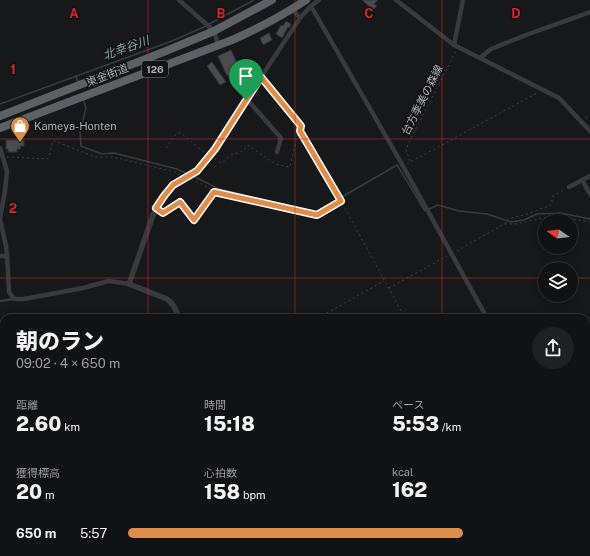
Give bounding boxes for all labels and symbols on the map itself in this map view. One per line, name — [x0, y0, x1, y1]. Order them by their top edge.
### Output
text: A — [69, 6, 79, 21]
text: B — [217, 6, 226, 21]
text: C — [364, 6, 374, 21]
text: D — [511, 6, 521, 21]
water label: 北幸谷川 — [101, 33, 153, 63]
pin — [229, 59, 263, 100]
road number: 126 — [142, 61, 168, 77]
text: 1 — [10, 62, 16, 77]
street label: 東金街道 — [84, 62, 130, 88]
street label: 台方季美の森線 — [399, 63, 445, 137]
shop icon: Kameya-Honten — [9, 115, 31, 143]
place label: Kameya-Honten — [34, 120, 117, 132]
text: 2 — [9, 201, 17, 216]
north arrow — [538, 214, 578, 254]

